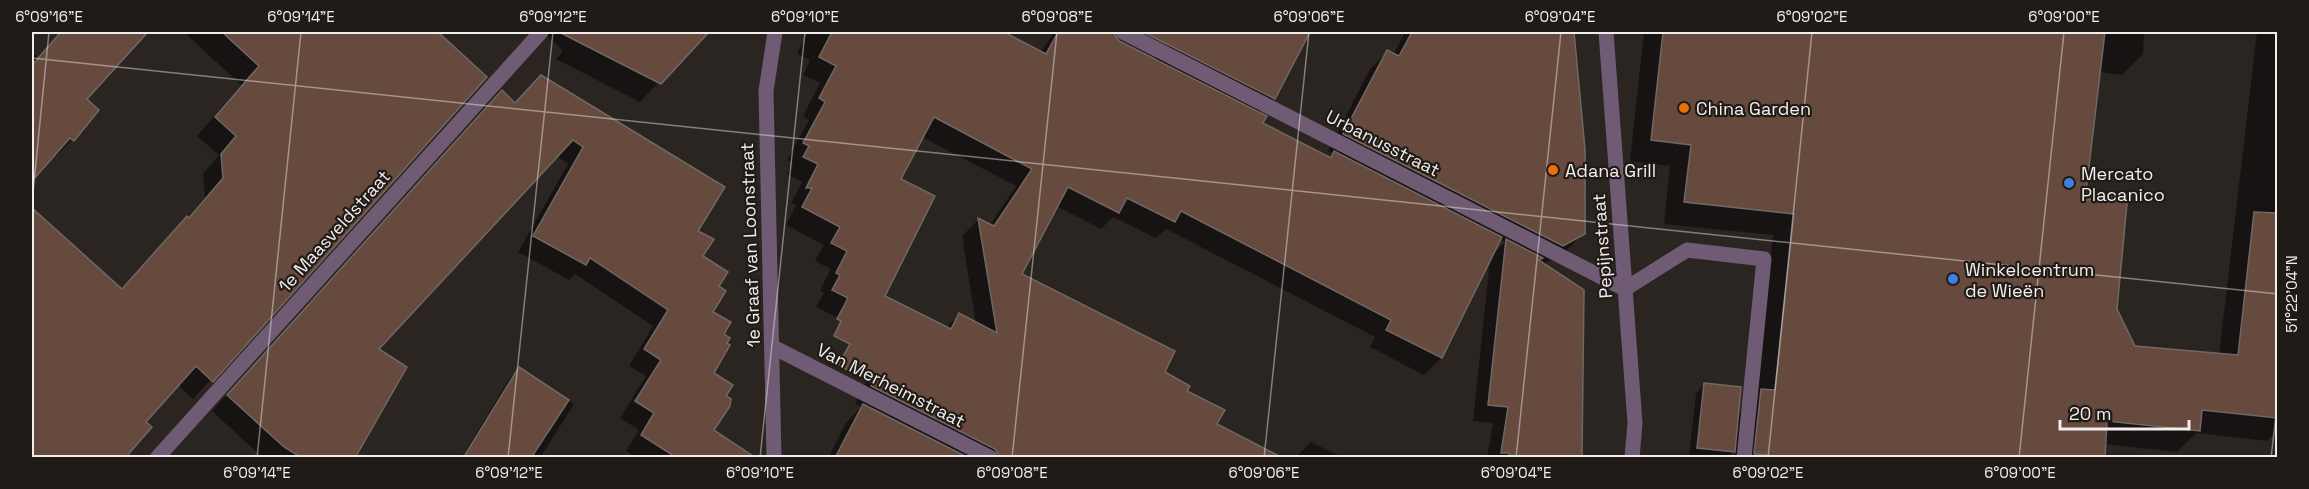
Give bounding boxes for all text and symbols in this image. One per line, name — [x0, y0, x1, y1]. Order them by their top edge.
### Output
text: 6°09'16"E — [15, 7, 83, 26]
text: 6°09'14"E — [267, 7, 335, 26]
text: 6°09'12"E — [519, 7, 587, 26]
text: 6°09'10"E — [771, 7, 839, 26]
text: 6°09'08"E — [1021, 7, 1093, 26]
text: 6°09'06"E — [1273, 7, 1345, 26]
text: 6°09'04"E — [1525, 7, 1595, 26]
text: 6°09'02"E — [1777, 7, 1847, 26]
text: 6°09'00"E — [2028, 7, 2100, 26]
place label: China Garden — [1696, 97, 1811, 120]
marker: China Garden — [1677, 101, 1691, 115]
street label: Urbanusstraat — [1322, 104, 1444, 182]
street label: 1e Graaf van Loonstraat — [735, 142, 765, 348]
place label: Adana Grill — [1565, 159, 1656, 182]
place label: Mercato Placanico — [2081, 162, 2165, 206]
marker: Adana Grill — [1546, 163, 1560, 177]
street label: 1e Maasveldstraat — [273, 165, 395, 297]
marker: Mercato Placanico — [2062, 176, 2076, 190]
street label: Pepijnstraat — [1587, 193, 1617, 299]
text: 51°22'04"N — [2282, 255, 2301, 333]
place label: Winkelcentrum de Wieën — [1965, 258, 2094, 302]
marker: Winkelcentrum de Wieën — [1946, 272, 1960, 286]
street label: Van Merheimstraat — [813, 338, 969, 432]
scale bar — [2060, 393, 2189, 431]
text: 20 m — [2069, 402, 2112, 425]
text: 6°09'14"E — [223, 463, 291, 482]
text: 6°09'12"E — [475, 463, 543, 482]
text: 6°09'10"E — [726, 463, 794, 482]
text: 6°09'08"E — [976, 463, 1048, 482]
text: 6°09'06"E — [1228, 463, 1300, 482]
text: 6°09'04"E — [1481, 463, 1551, 482]
text: 6°09'02"E — [1733, 463, 1803, 482]
text: 6°09'00"E — [1984, 463, 2056, 482]

